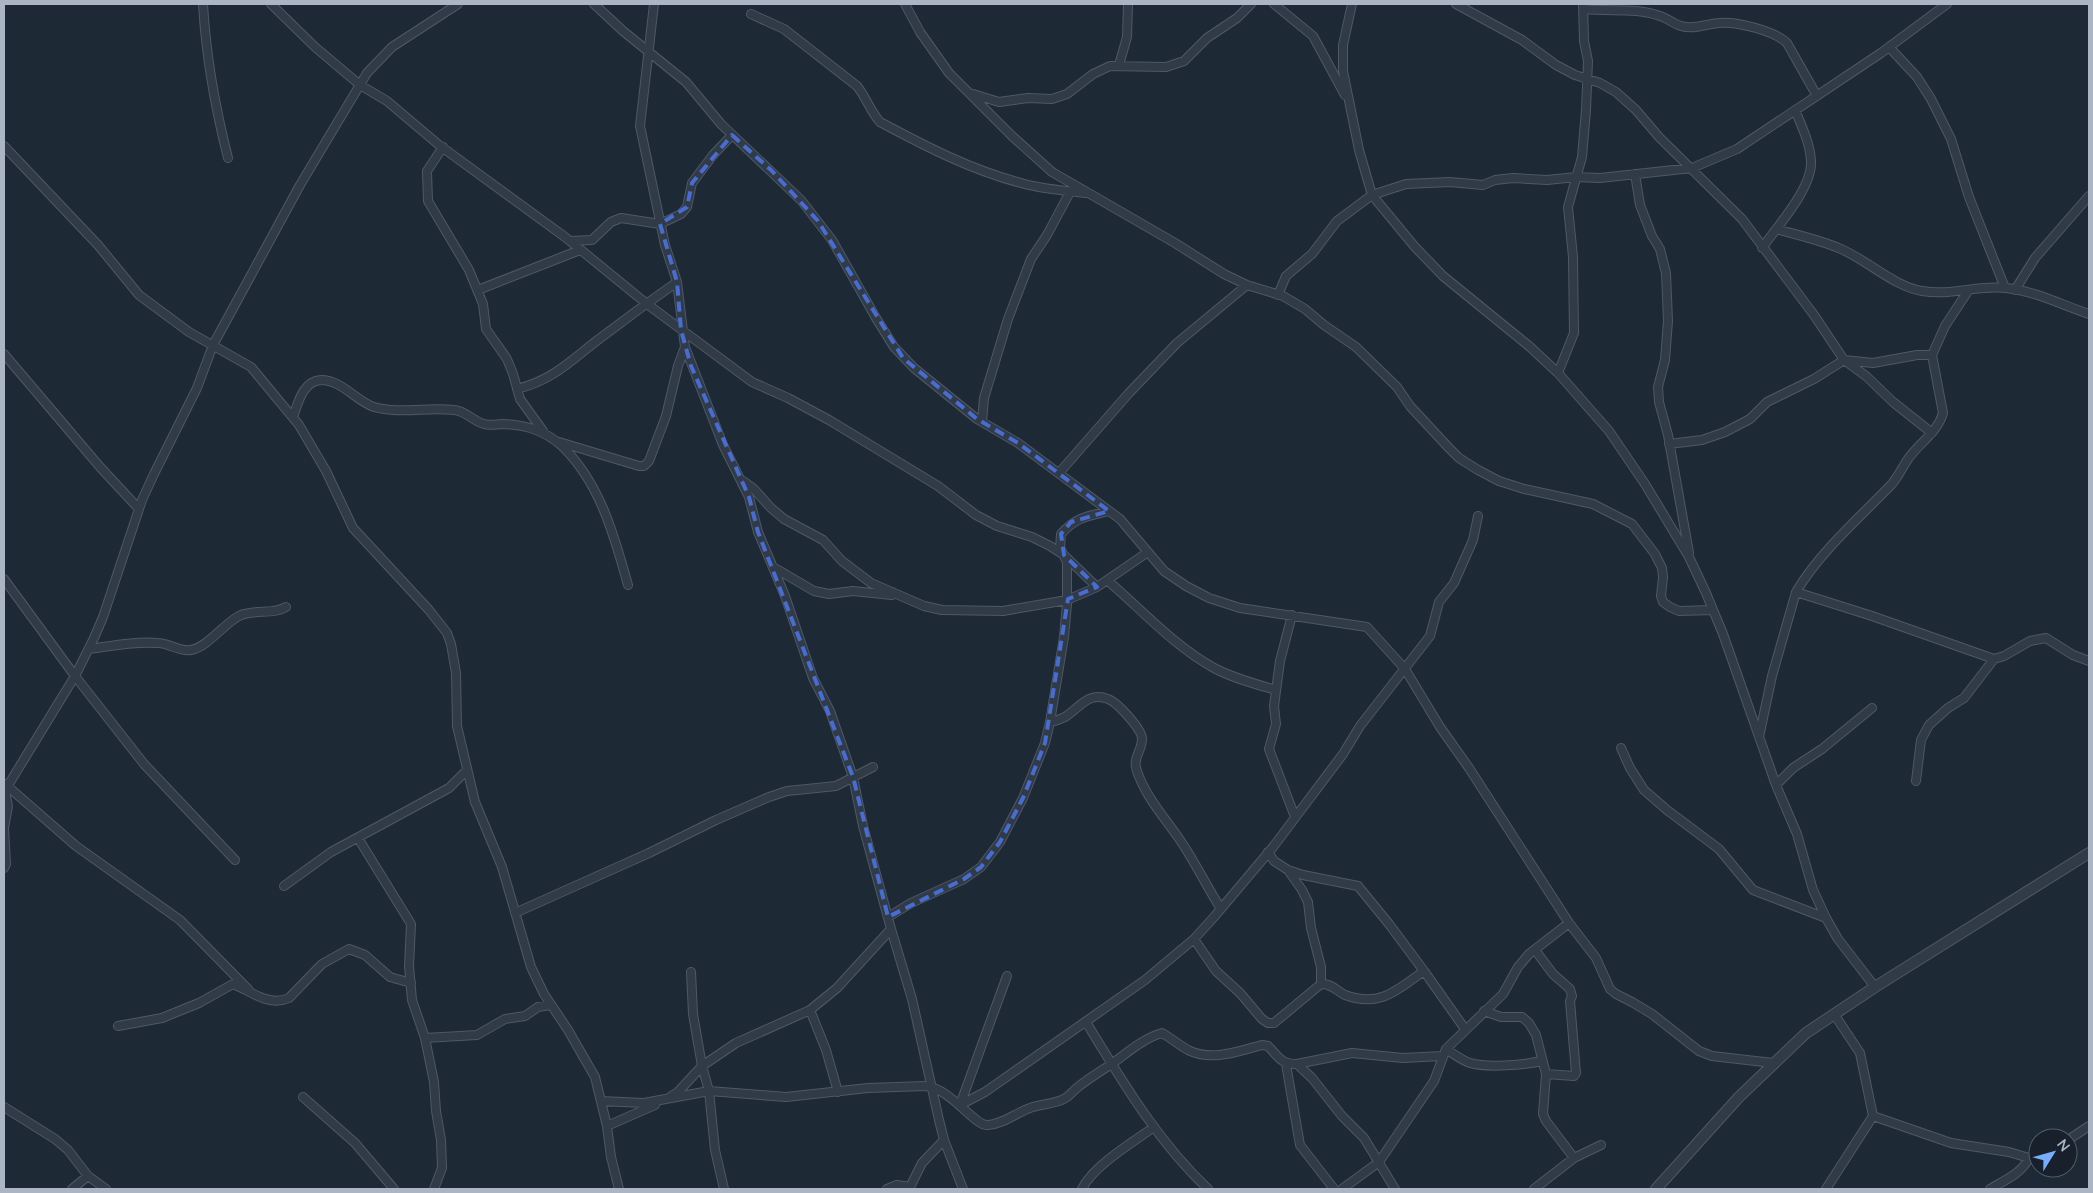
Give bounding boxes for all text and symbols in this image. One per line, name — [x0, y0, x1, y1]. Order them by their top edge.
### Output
north arrow — [2028, 1128, 2078, 1178]
text: N — [2054, 1135, 2074, 1154]

